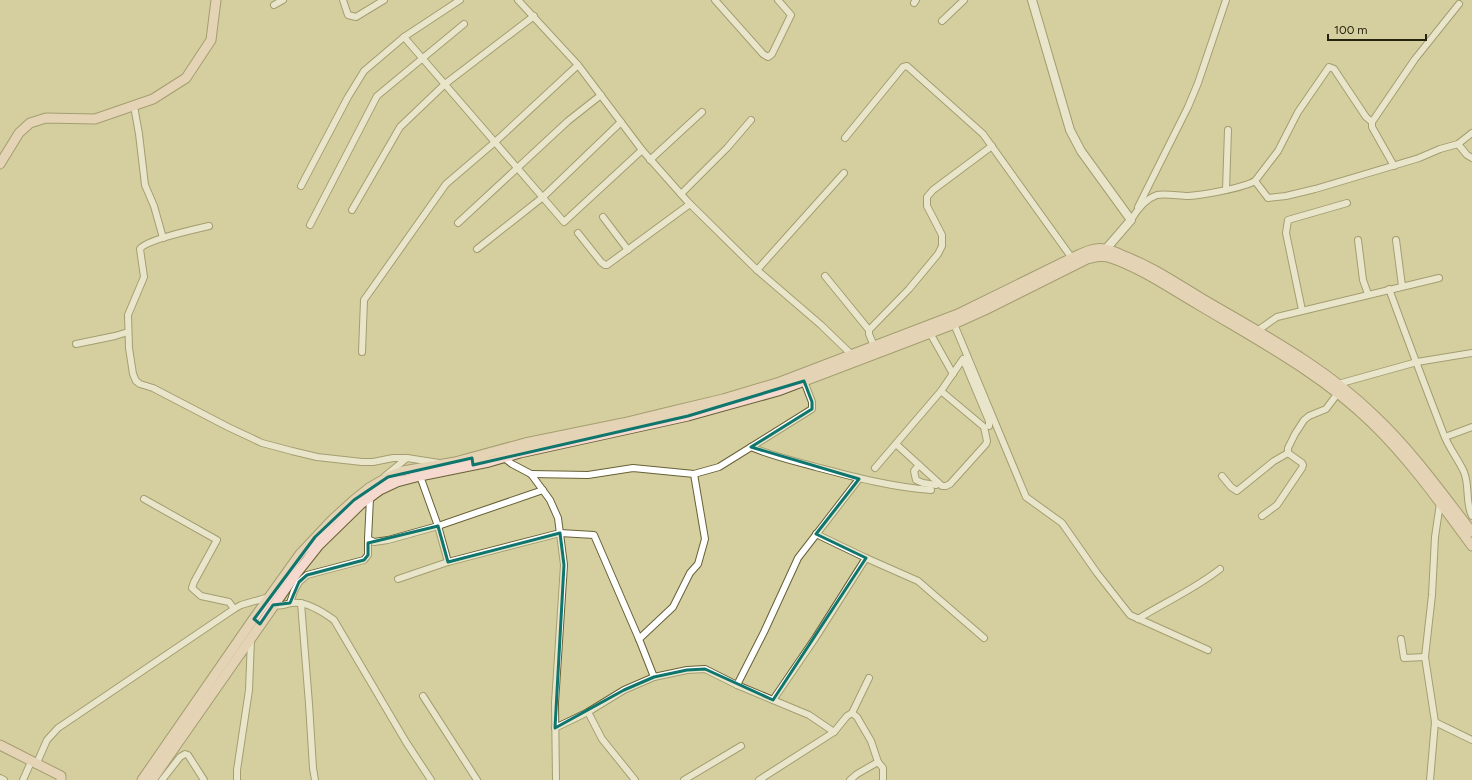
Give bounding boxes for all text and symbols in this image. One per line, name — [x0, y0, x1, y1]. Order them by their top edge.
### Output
scale bar — [1328, 16, 1426, 42]
text: 100 m — [1334, 23, 1368, 37]

